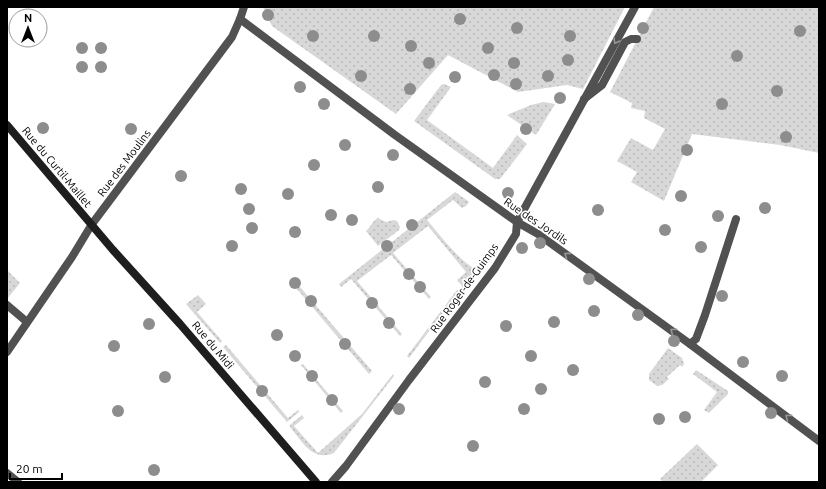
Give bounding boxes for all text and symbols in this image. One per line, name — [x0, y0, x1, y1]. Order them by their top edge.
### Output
north arrow — [8, 8, 48, 48]
text: N — [24, 12, 32, 24]
one-way arrow — [614, 37, 621, 44]
street label: Rue du Curtil-Maillet — [20, 124, 95, 210]
street label: Rue des Moulins — [95, 127, 153, 199]
street label: Rue des Jordils — [502, 195, 570, 247]
street label: Rue Roger-de-Guimps — [428, 241, 500, 335]
one-way arrow — [565, 253, 572, 260]
street label: Rue du Midi — [190, 319, 236, 371]
one-way arrow — [670, 329, 677, 336]
one-way arrow — [786, 415, 793, 422]
scale bar — [10, 455, 62, 481]
text: 20 m — [16, 462, 43, 475]

